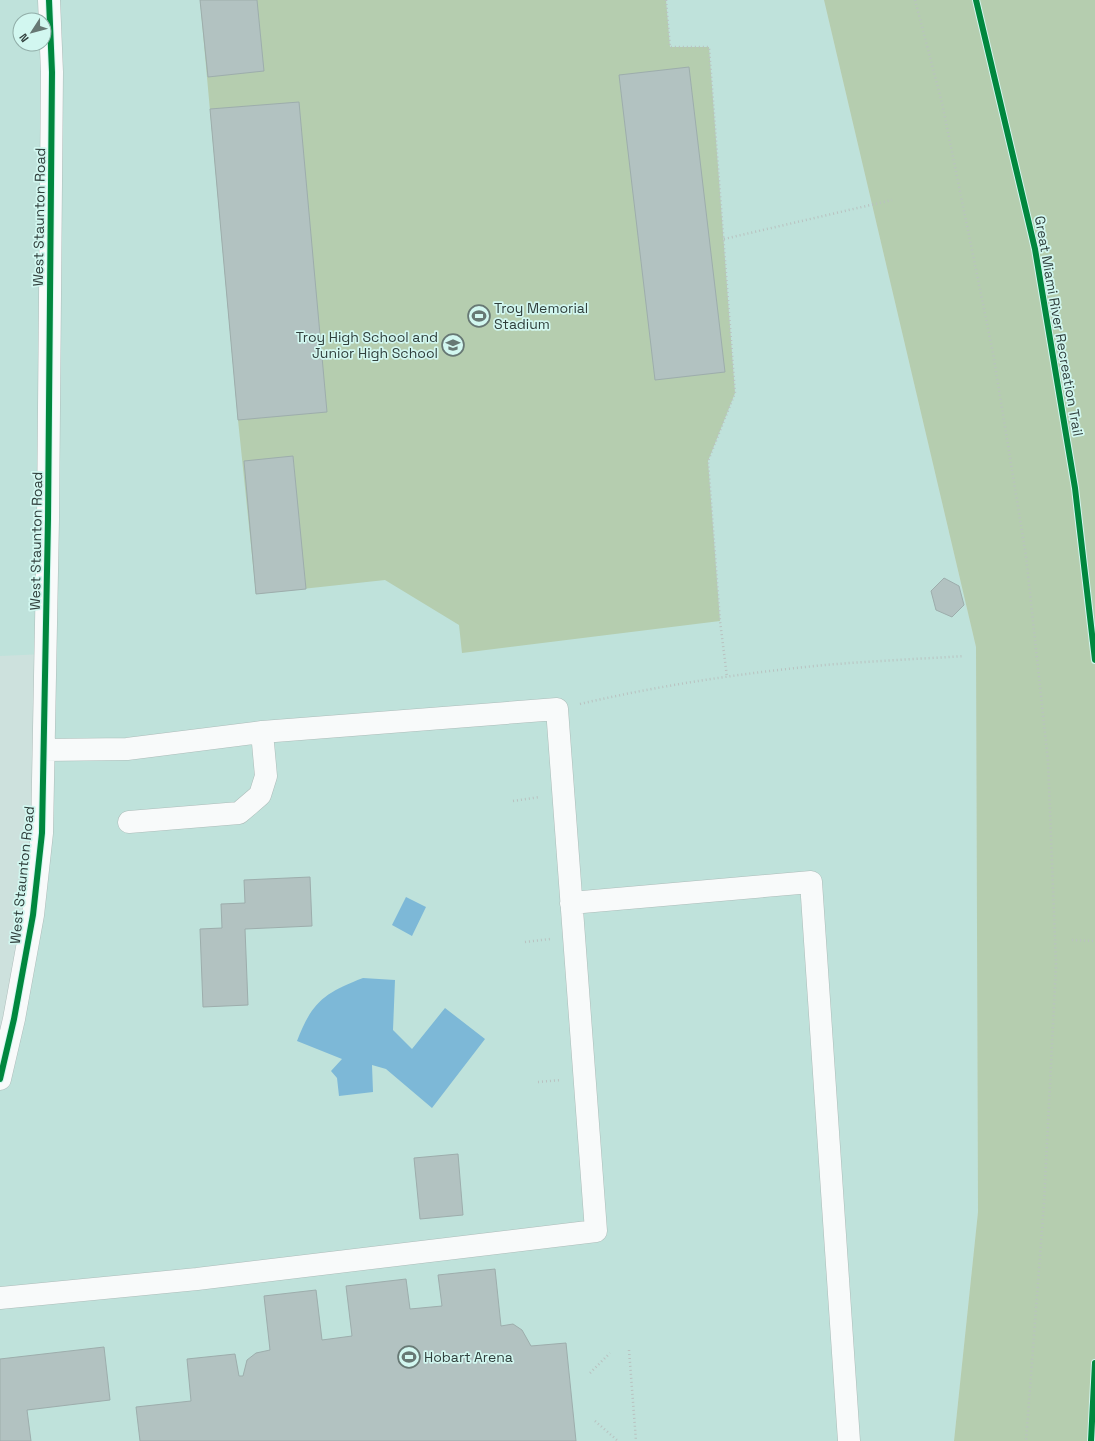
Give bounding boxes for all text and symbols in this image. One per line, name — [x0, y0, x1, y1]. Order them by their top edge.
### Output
north arrow — [12, 12, 52, 52]
text: N — [16, 31, 32, 45]
street label: West Staunton Road — [29, 147, 49, 287]
street label: Great Miami River Recreation Trail — [1031, 214, 1087, 438]
place label: Troy Memorial Stadium — [494, 299, 588, 333]
sports icon: Troy Memorial Stadium — [466, 303, 492, 329]
place label: Troy High School and Junior High School — [296, 328, 438, 362]
school or university icon: Troy High School and Junior High School — [440, 332, 466, 358]
street label: West Staunton Road — [26, 471, 46, 611]
street label: West Staunton Road — [6, 805, 38, 945]
sports icon: Hobart Arena — [396, 1344, 422, 1370]
place label: Hobart Arena — [424, 1348, 513, 1366]

